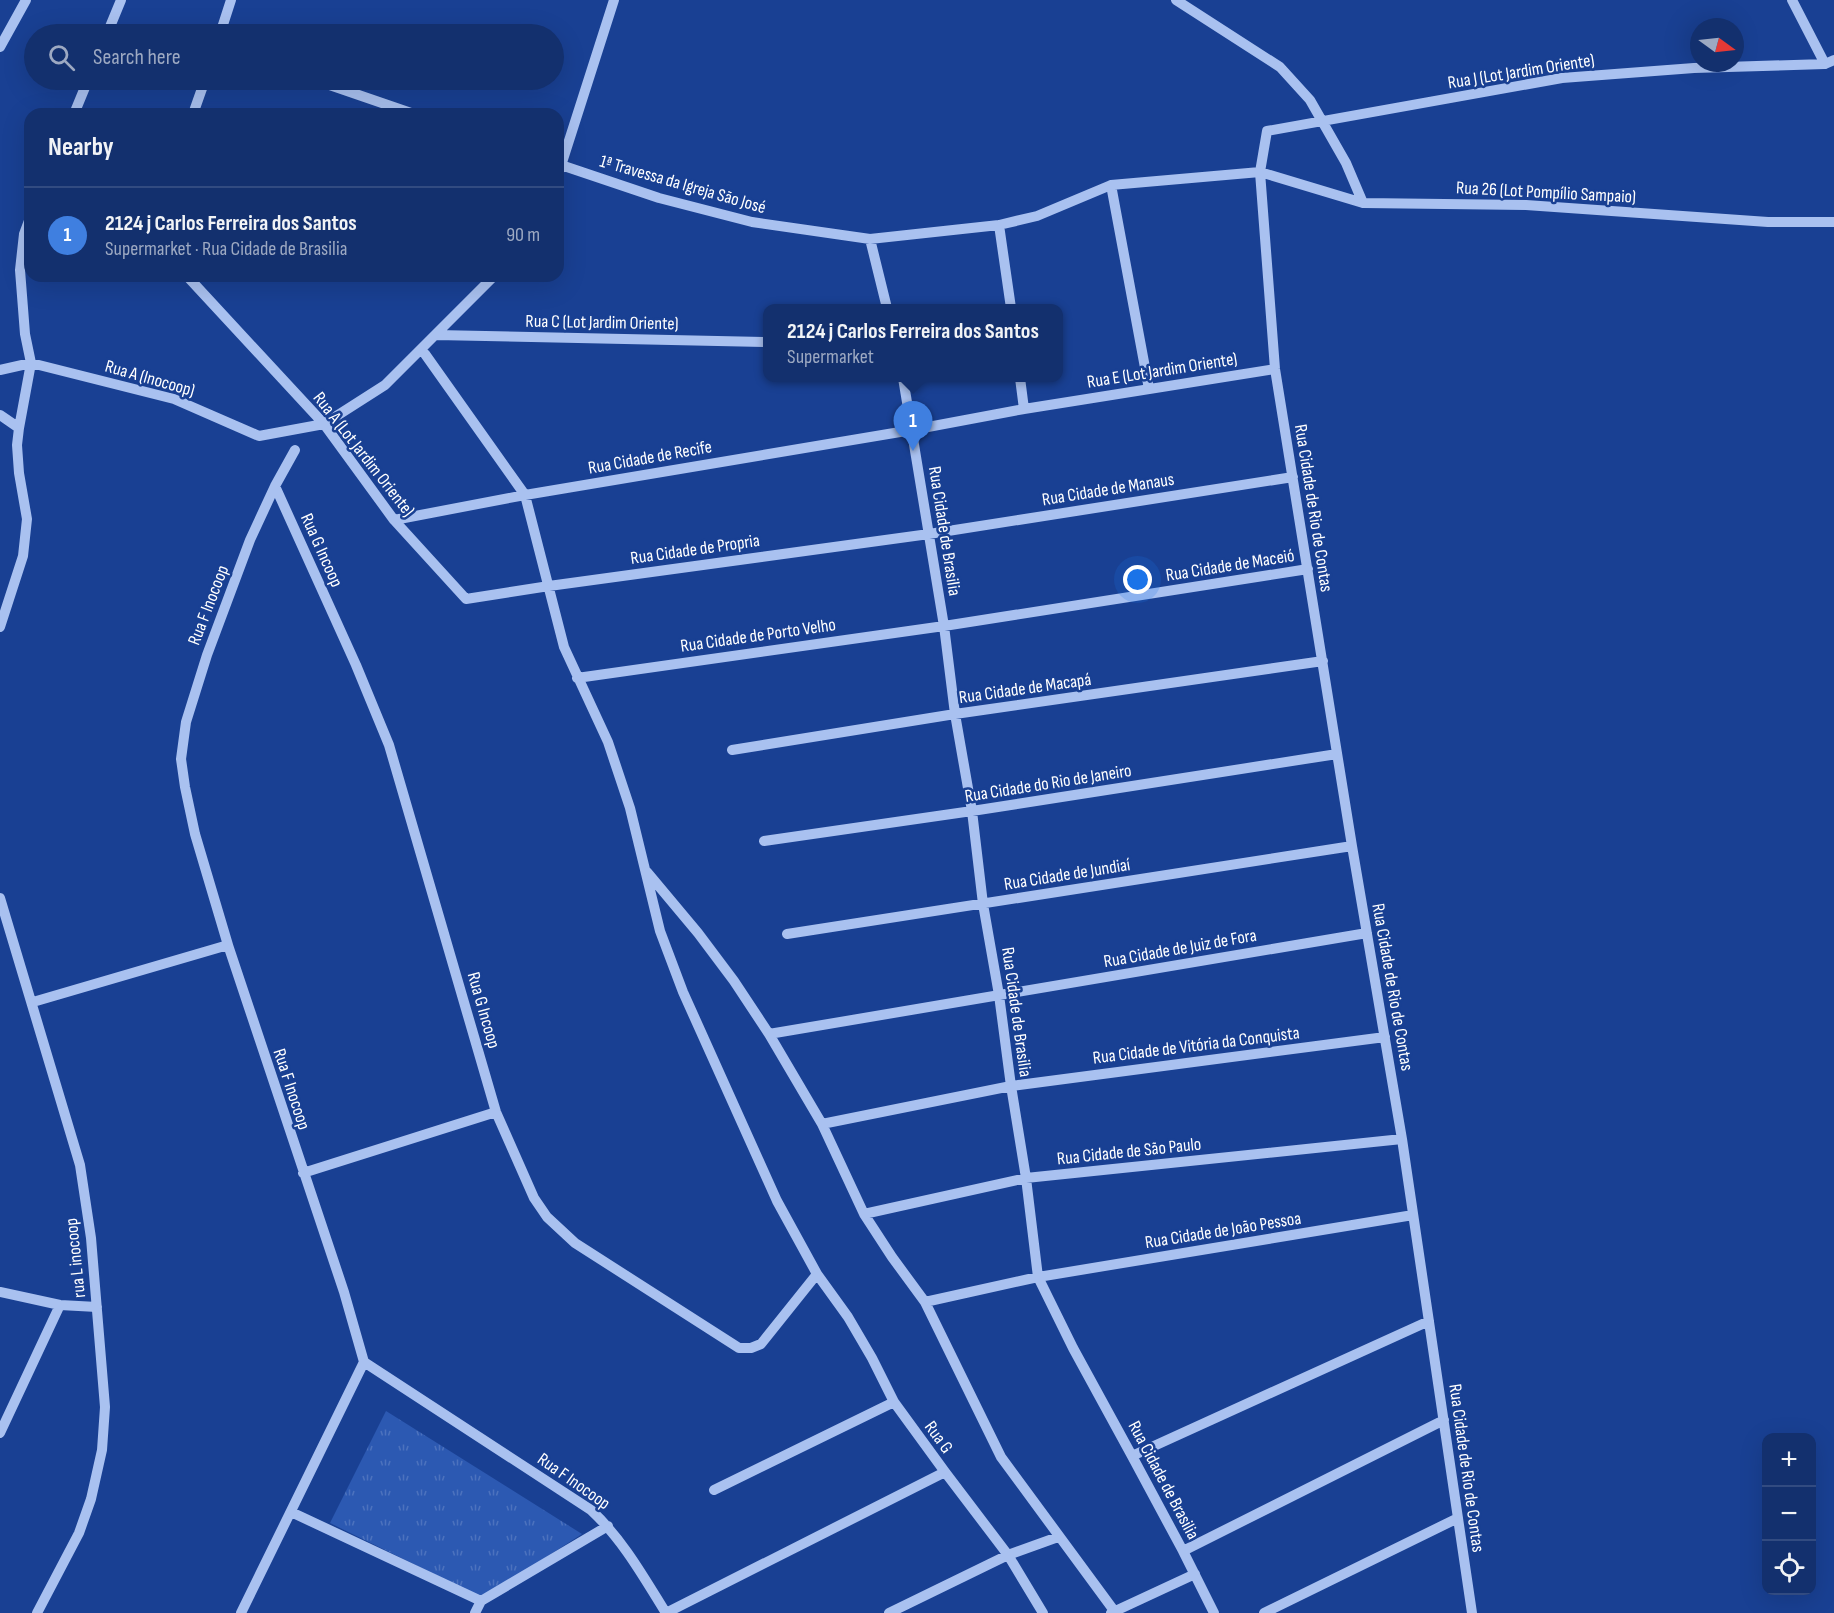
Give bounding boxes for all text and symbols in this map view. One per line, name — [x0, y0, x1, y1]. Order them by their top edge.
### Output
north arrow — [1690, 18, 1744, 72]
search box — [24, 24, 564, 90]
icon: search — [45, 41, 78, 74]
text: Search here — [93, 44, 180, 71]
street label: Rua J (Lot Jardim Oriente) — [1446, 50, 1596, 93]
text: Nearby — [48, 132, 114, 163]
street label: 1ª Travessa da Igreja São José — [597, 151, 768, 218]
street label: Rua 26 (Lot Pompílio Sampaio) — [1456, 177, 1636, 208]
text: 2124 j Carlos Ferreira dos Santos — [105, 210, 357, 237]
text: 1 — [64, 223, 71, 247]
text: 90 m — [506, 223, 540, 247]
text: Supermarket · Rua Cidade de Brasilia — [105, 237, 348, 261]
popup — [763, 304, 1063, 382]
street label: Rua C (Lot Jardim Oriente) — [525, 311, 679, 334]
text: 2124 j Carlos Ferreira dos Santos — [787, 318, 1039, 345]
text: Supermarket — [787, 345, 874, 369]
street label: Rua E (Lot Jardim Oriente) — [1085, 348, 1239, 393]
street label: Rua A (Inocoop) — [103, 356, 197, 401]
street label: Rua A (Lot Jardim Oriente) — [309, 388, 419, 521]
pin: 1 — [894, 402, 932, 451]
street label: Rua Cidade de Rio de Contas — [1290, 423, 1337, 593]
street label: Rua Cidade de Recife — [587, 436, 714, 479]
street label: Rua Cidade de Brasilia — [924, 465, 965, 597]
street label: Rua Cidade de Manaus — [1040, 469, 1176, 510]
street label: Rua G Incoop — [296, 510, 347, 590]
street label: Rua Cidade de Propria — [629, 530, 761, 569]
street label: Rua Cidade de Maceió — [1164, 545, 1296, 586]
street label: Rua F Inocoop — [184, 562, 233, 648]
your location — [1123, 565, 1152, 594]
street label: Rua Cidade de Porto Velho — [679, 614, 837, 657]
street label: Rua Cidade de Macapá — [958, 669, 1093, 708]
street label: Rua Cidade do Rio de Janeiro — [963, 760, 1133, 807]
street label: Rua Cidade de Jundiaí — [1003, 854, 1132, 895]
street label: Rua Cidade de Rio de Contas — [1367, 902, 1418, 1072]
street label: Rua Cidade de Juiz de Fora — [1102, 925, 1258, 972]
street label: Rua Cidade de Brasilia — [997, 946, 1036, 1078]
street label: Rua G Incoop — [463, 970, 504, 1051]
street label: Rua Cidade de Vitória da Conquista — [1091, 1022, 1301, 1069]
street label: Rua F Inocoop — [269, 1046, 314, 1132]
street label: Rua Cidade de São Paulo — [1056, 1133, 1202, 1170]
street label: Rua Cidade de João Pessoa — [1144, 1208, 1303, 1253]
street label: rua L inocoop — [61, 1217, 90, 1299]
street label: Rua Cidade de Rio de Contas — [1444, 1383, 1489, 1554]
street label: Rua G — [920, 1417, 957, 1457]
street label: Rua Cidade de Brasilia — [1124, 1417, 1204, 1543]
map controls — [1762, 1433, 1816, 1595]
button: + — [1762, 1433, 1816, 1487]
street label: Rua F Inocoop — [533, 1449, 614, 1514]
button: − — [1762, 1487, 1816, 1541]
button: locate — [1762, 1541, 1816, 1595]

